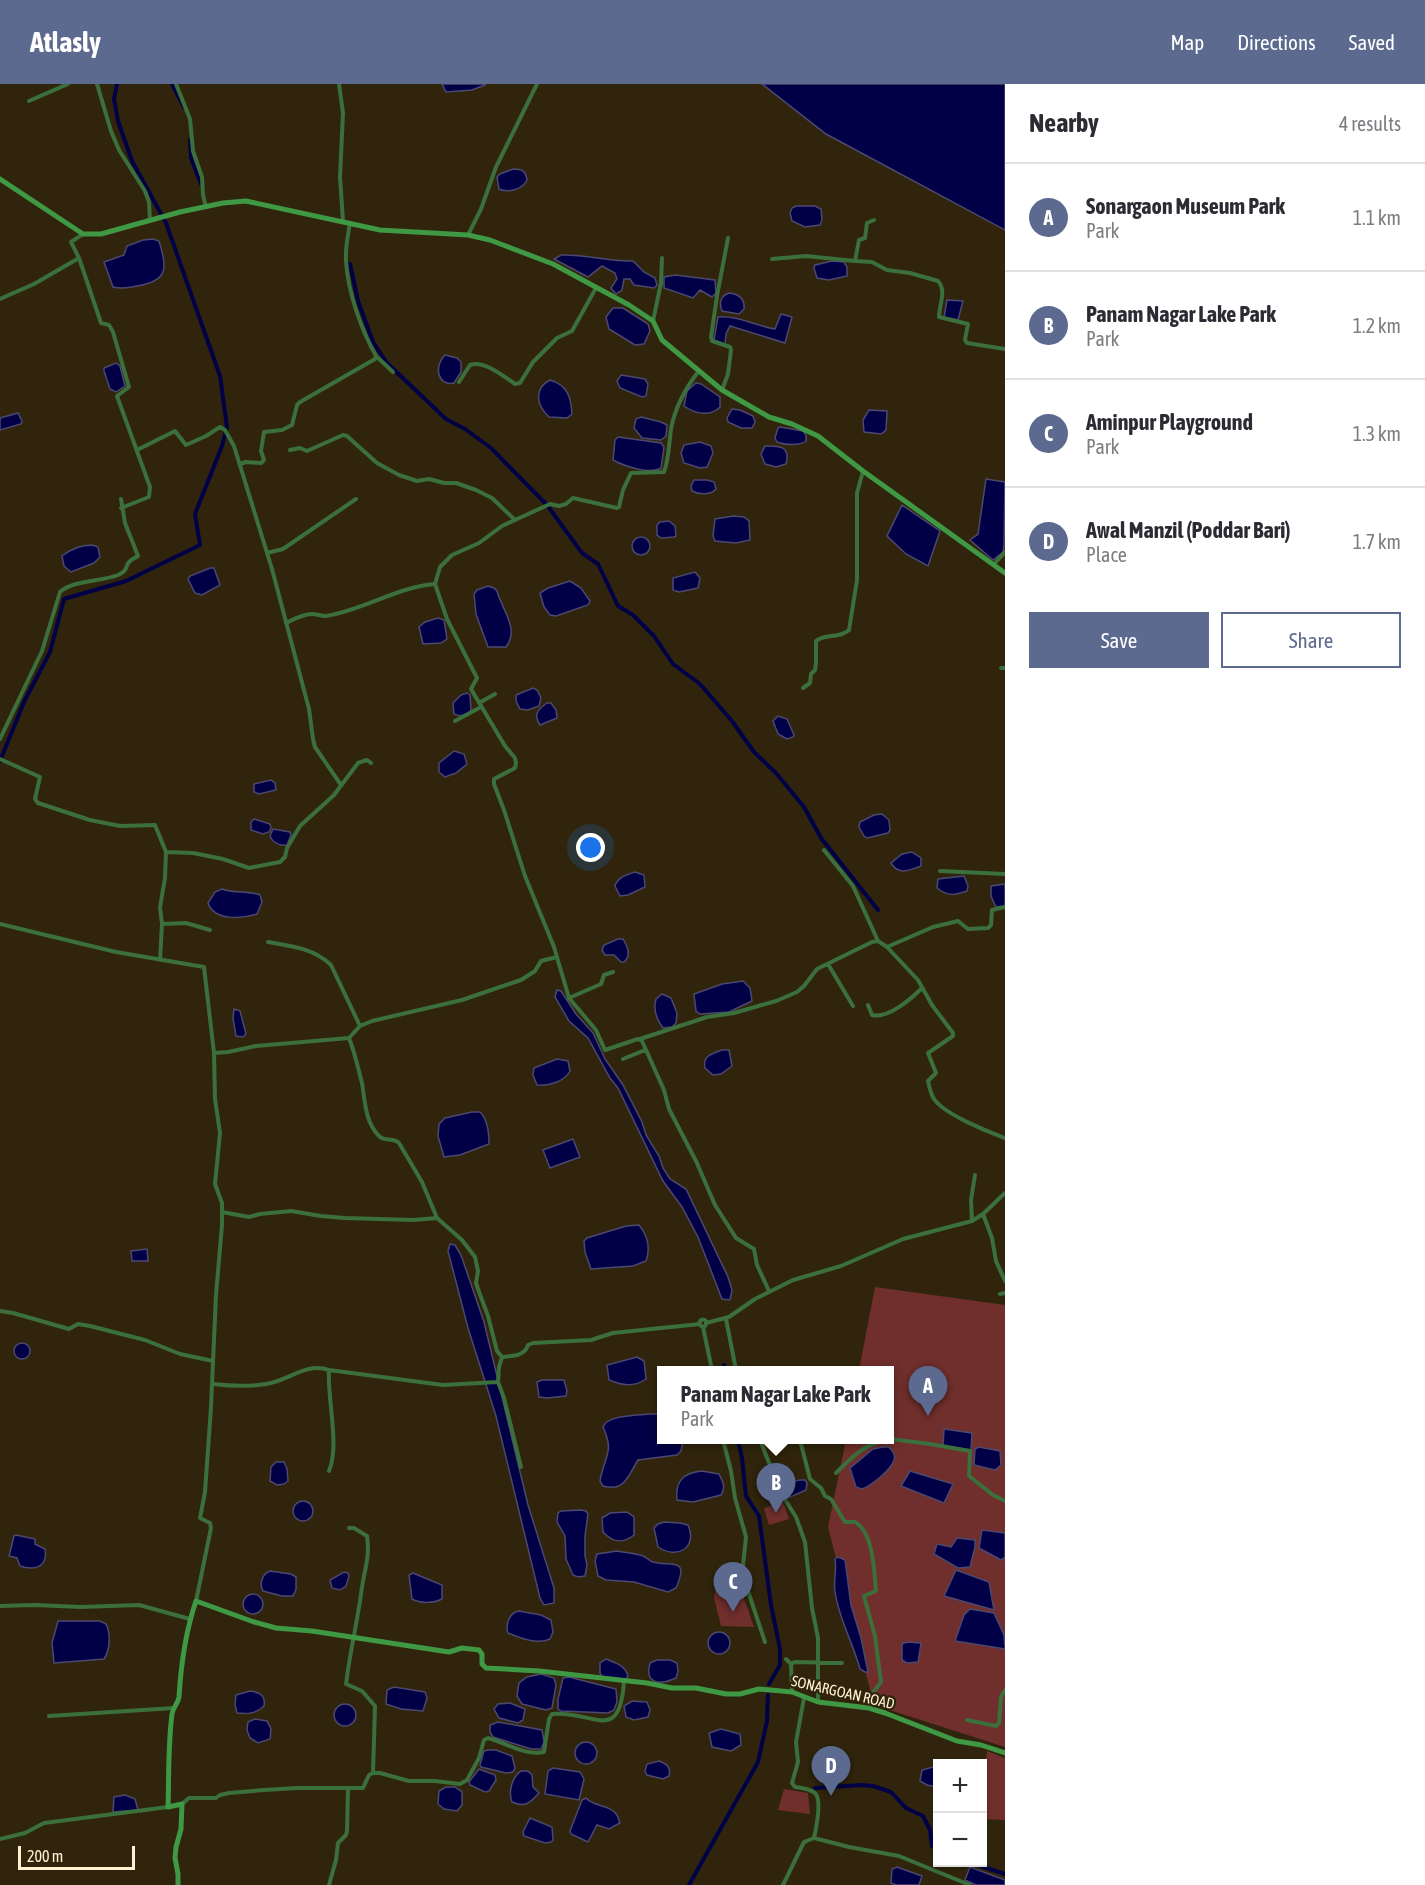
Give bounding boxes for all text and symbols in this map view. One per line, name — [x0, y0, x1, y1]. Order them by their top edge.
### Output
text: Atlasly — [30, 26, 101, 58]
text: Map — [1170, 30, 1204, 54]
text: Directions — [1237, 30, 1316, 54]
text: Saved — [1349, 30, 1395, 54]
text: Nearby — [1029, 108, 1099, 138]
text: 4 results — [1339, 112, 1401, 135]
text: Sonargaon Museum Park — [1086, 193, 1285, 219]
text: A — [1044, 206, 1053, 229]
text: 1.1 km — [1353, 206, 1401, 229]
text: Park — [1086, 219, 1119, 242]
text: Panam Nagar Lake Park — [1086, 301, 1276, 327]
text: B — [1044, 314, 1053, 337]
text: 1.2 km — [1353, 314, 1401, 337]
text: Park — [1086, 327, 1119, 350]
text: Aminpur Playground — [1086, 409, 1253, 435]
text: C — [1044, 422, 1053, 445]
text: 1.3 km — [1353, 422, 1401, 445]
text: Park — [1086, 435, 1119, 458]
text: Awal Manzil (Poddar Bari) — [1086, 517, 1291, 543]
text: D — [1043, 530, 1054, 553]
text: 1.7 km — [1353, 530, 1401, 553]
text: Place — [1086, 543, 1127, 566]
button: Save — [1029, 612, 1209, 668]
button: Share — [1221, 612, 1401, 668]
your location — [576, 833, 605, 862]
popup — [657, 1366, 894, 1444]
pin: A — [908, 1366, 948, 1416]
text: Panam Nagar Lake Park — [680, 1381, 871, 1407]
text: Park — [680, 1407, 714, 1430]
pin: B — [756, 1464, 796, 1513]
pin: C — [714, 1562, 752, 1612]
street label: SONARGOAN ROAD — [790, 1672, 896, 1712]
pin: D — [812, 1746, 850, 1796]
map controls — [933, 1759, 987, 1867]
button: + — [933, 1759, 987, 1813]
button: − — [933, 1813, 987, 1867]
scale bar — [18, 1843, 135, 1870]
text: 200 m — [27, 1847, 63, 1865]

